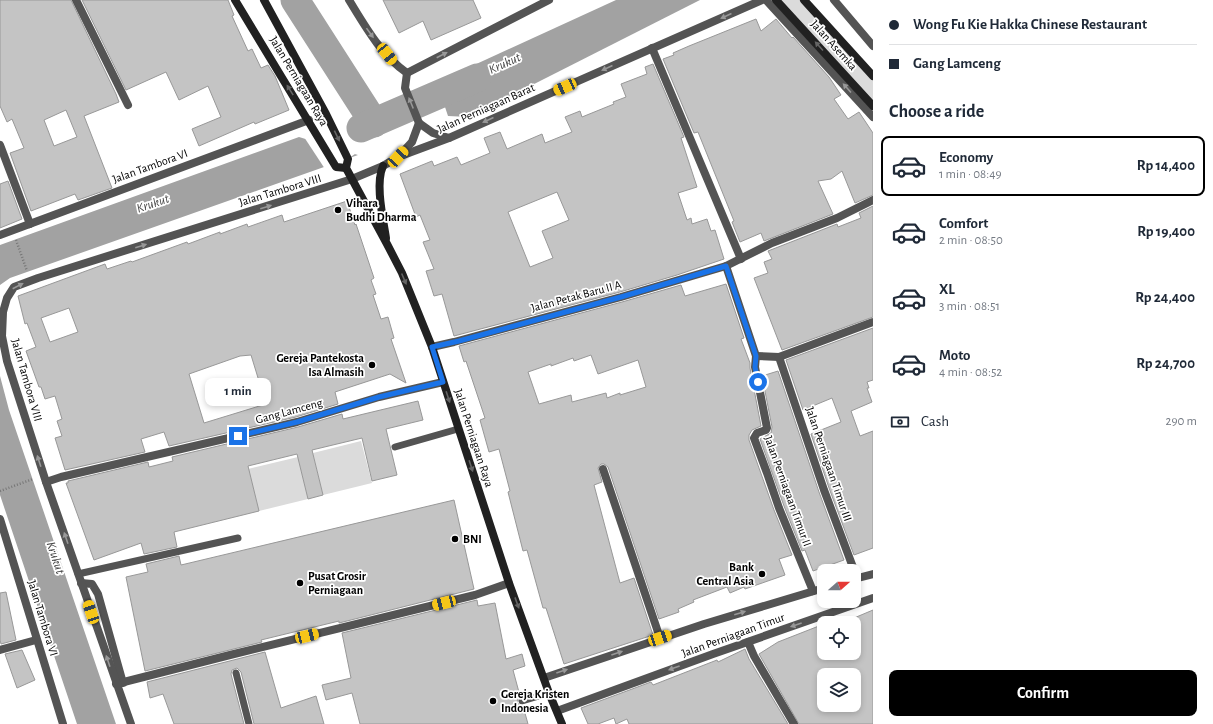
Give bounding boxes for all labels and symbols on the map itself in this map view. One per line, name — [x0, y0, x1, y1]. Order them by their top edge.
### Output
one-way arrow — [720, 12, 732, 19]
street label: Jalan Asemka — [809, 18, 860, 73]
one-way arrow — [366, 28, 374, 38]
street label: Jalan Perniagaan Raya — [267, 34, 331, 129]
car — [375, 41, 399, 67]
one-way arrow — [814, 41, 823, 51]
water label: Krukut — [487, 51, 524, 77]
one-way arrow — [436, 52, 447, 59]
one-way arrow — [601, 65, 613, 71]
car — [552, 77, 578, 97]
street label: Jalan Perniagaan Barat — [436, 81, 537, 135]
one-way arrow — [842, 83, 851, 93]
one-way arrow — [287, 84, 294, 96]
one-way arrow — [408, 97, 414, 109]
one-way arrow — [482, 117, 494, 124]
one-way arrow — [334, 130, 340, 142]
car — [385, 144, 411, 170]
street label: Jalan Tambora VI — [111, 147, 189, 185]
street label: Jalan Tambora VIII — [237, 172, 323, 208]
water label: Krukut — [135, 192, 172, 216]
place label: Vihara Budhi Dharma — [346, 197, 417, 223]
one-way arrow — [260, 204, 272, 210]
marker: Vihara Budhi Dharma — [333, 205, 343, 215]
one-way arrow — [136, 243, 148, 249]
one-way arrow — [401, 273, 407, 285]
street label: Jalan Petak Baru II A — [530, 278, 622, 314]
one-way arrow — [12, 283, 24, 289]
street label: Jalan Tambora VIII — [9, 337, 45, 423]
place label: Gereja Pantekosta Isa Almasih — [276, 352, 364, 378]
marker: Gereja Pantekosta Isa Almasih — [367, 360, 377, 370]
route start — [749, 373, 767, 391]
callout: 1 min — [205, 378, 271, 406]
street label: Jalan Perniagaan Raya — [452, 387, 496, 489]
one-way arrow — [445, 392, 451, 404]
street label: Gang Lamceng — [254, 396, 324, 426]
street label: Jalan Perniagaan Timur III — [804, 405, 854, 523]
route end — [229, 427, 247, 445]
street label: Jalan Perniagaan Timur II — [762, 434, 814, 548]
one-way arrow — [36, 454, 42, 466]
one-way arrow — [468, 460, 474, 472]
one-way arrow — [62, 532, 68, 544]
place label: BNI — [463, 533, 482, 545]
marker: BNI — [450, 534, 460, 544]
water label: Krukut — [44, 540, 67, 577]
place label: Bank Central Asia — [696, 561, 754, 587]
north arrow — [817, 564, 861, 608]
marker: Bank Central Asia — [757, 569, 767, 579]
place label: Pusat Grosir Perniagaan — [308, 570, 367, 596]
marker: Pusat Grosir Perniagaan — [295, 578, 305, 588]
street label: Jalan Tambora VI — [26, 579, 60, 657]
car — [431, 594, 457, 612]
one-way arrow — [514, 597, 520, 609]
car — [81, 599, 101, 625]
one-way arrow — [734, 610, 746, 616]
street label: Jalan Perniagaan Timur — [680, 611, 786, 659]
one-way arrow — [790, 622, 802, 628]
car — [294, 627, 320, 645]
car — [647, 628, 673, 648]
one-way arrow — [611, 650, 623, 656]
one-way arrow — [105, 655, 111, 667]
one-way arrow — [667, 666, 679, 672]
one-way arrow — [556, 668, 568, 674]
place label: Gereja Kristen Indonesia — [501, 688, 569, 714]
marker: Gereja Kristen Indonesia — [488, 696, 498, 706]

